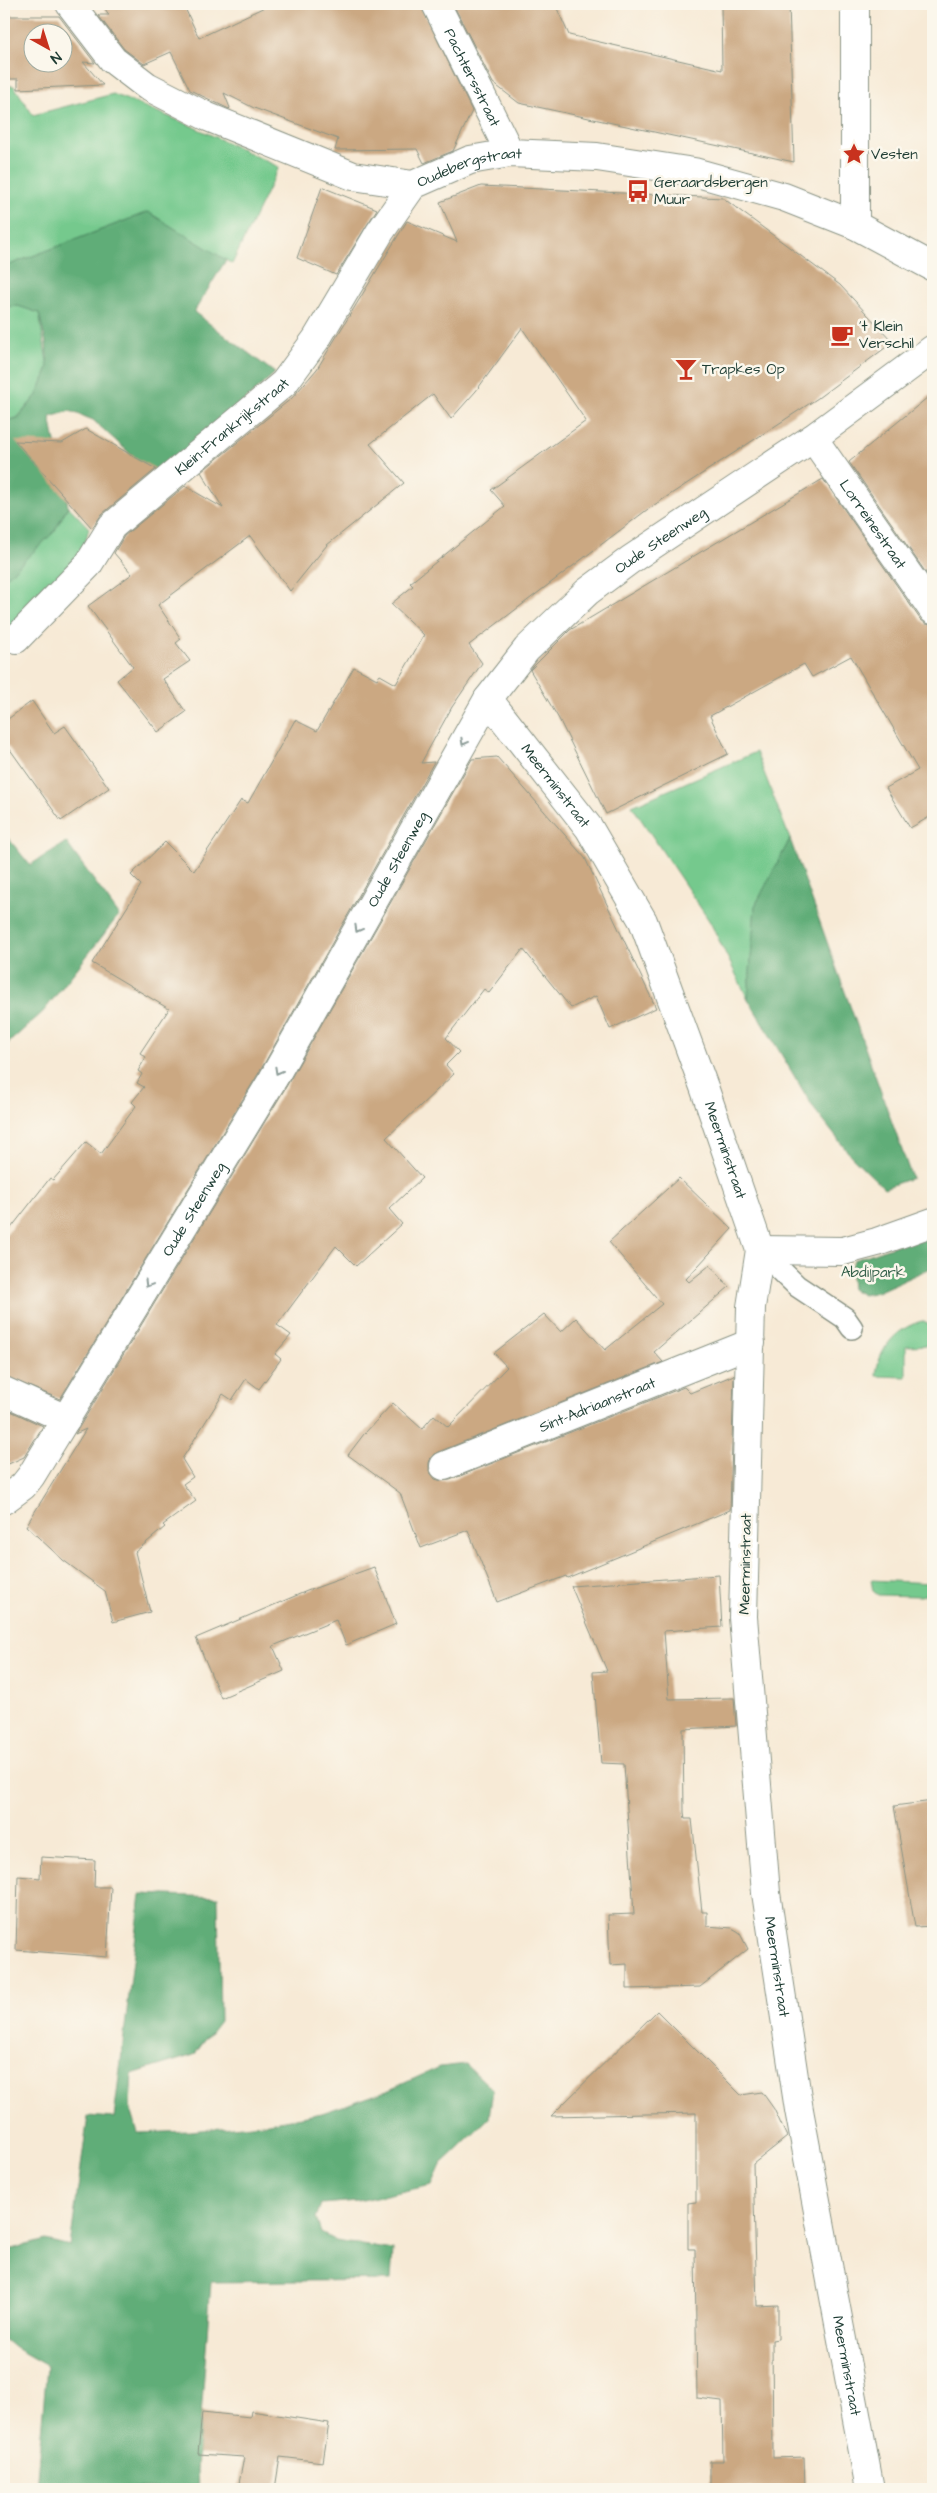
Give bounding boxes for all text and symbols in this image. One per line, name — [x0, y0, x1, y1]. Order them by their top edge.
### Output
north arrow — [22, 22, 72, 72]
street label: Pachtersstraat — [439, 25, 505, 130]
text: N — [46, 47, 65, 68]
place icon: Vesten — [841, 141, 867, 167]
street label: Oudebergstraat — [414, 143, 522, 193]
place label: Vesten — [871, 144, 918, 165]
place label: Geraardsbergen Muur — [654, 172, 768, 210]
bus stop icon: Geraardsbergen Muur — [625, 178, 651, 204]
place label: ’t Klein Verschil — [859, 316, 914, 354]
cafe icon: ’t Klein Verschil — [829, 322, 855, 348]
bar icon: Trapkes Op — [673, 356, 699, 382]
place label: Trapkes Op — [702, 359, 785, 380]
street label: Klein-Frankrijkstraat — [171, 374, 295, 480]
street label: Lorreinestraat — [834, 475, 911, 573]
street label: Oude Steenweg — [610, 502, 712, 579]
one-way arrow — [460, 736, 470, 745]
street label: Meerminstraat — [516, 739, 595, 832]
street label: Oude Steenweg — [362, 807, 434, 911]
one-way arrow — [354, 924, 364, 933]
one-way arrow — [274, 1065, 284, 1074]
street label: Meerminstraat — [699, 1099, 752, 1202]
street label: Oude Steenweg — [157, 1158, 232, 1260]
park label: Abdijpark — [841, 1262, 905, 1283]
one-way arrow — [145, 1279, 155, 1288]
street label: Sint-Adriaanstraat — [536, 1372, 659, 1438]
street label: Meerminstraat — [734, 1513, 757, 1615]
street label: Meerminstraat — [759, 1915, 795, 2019]
street label: Meerminstraat — [827, 2314, 866, 2418]

